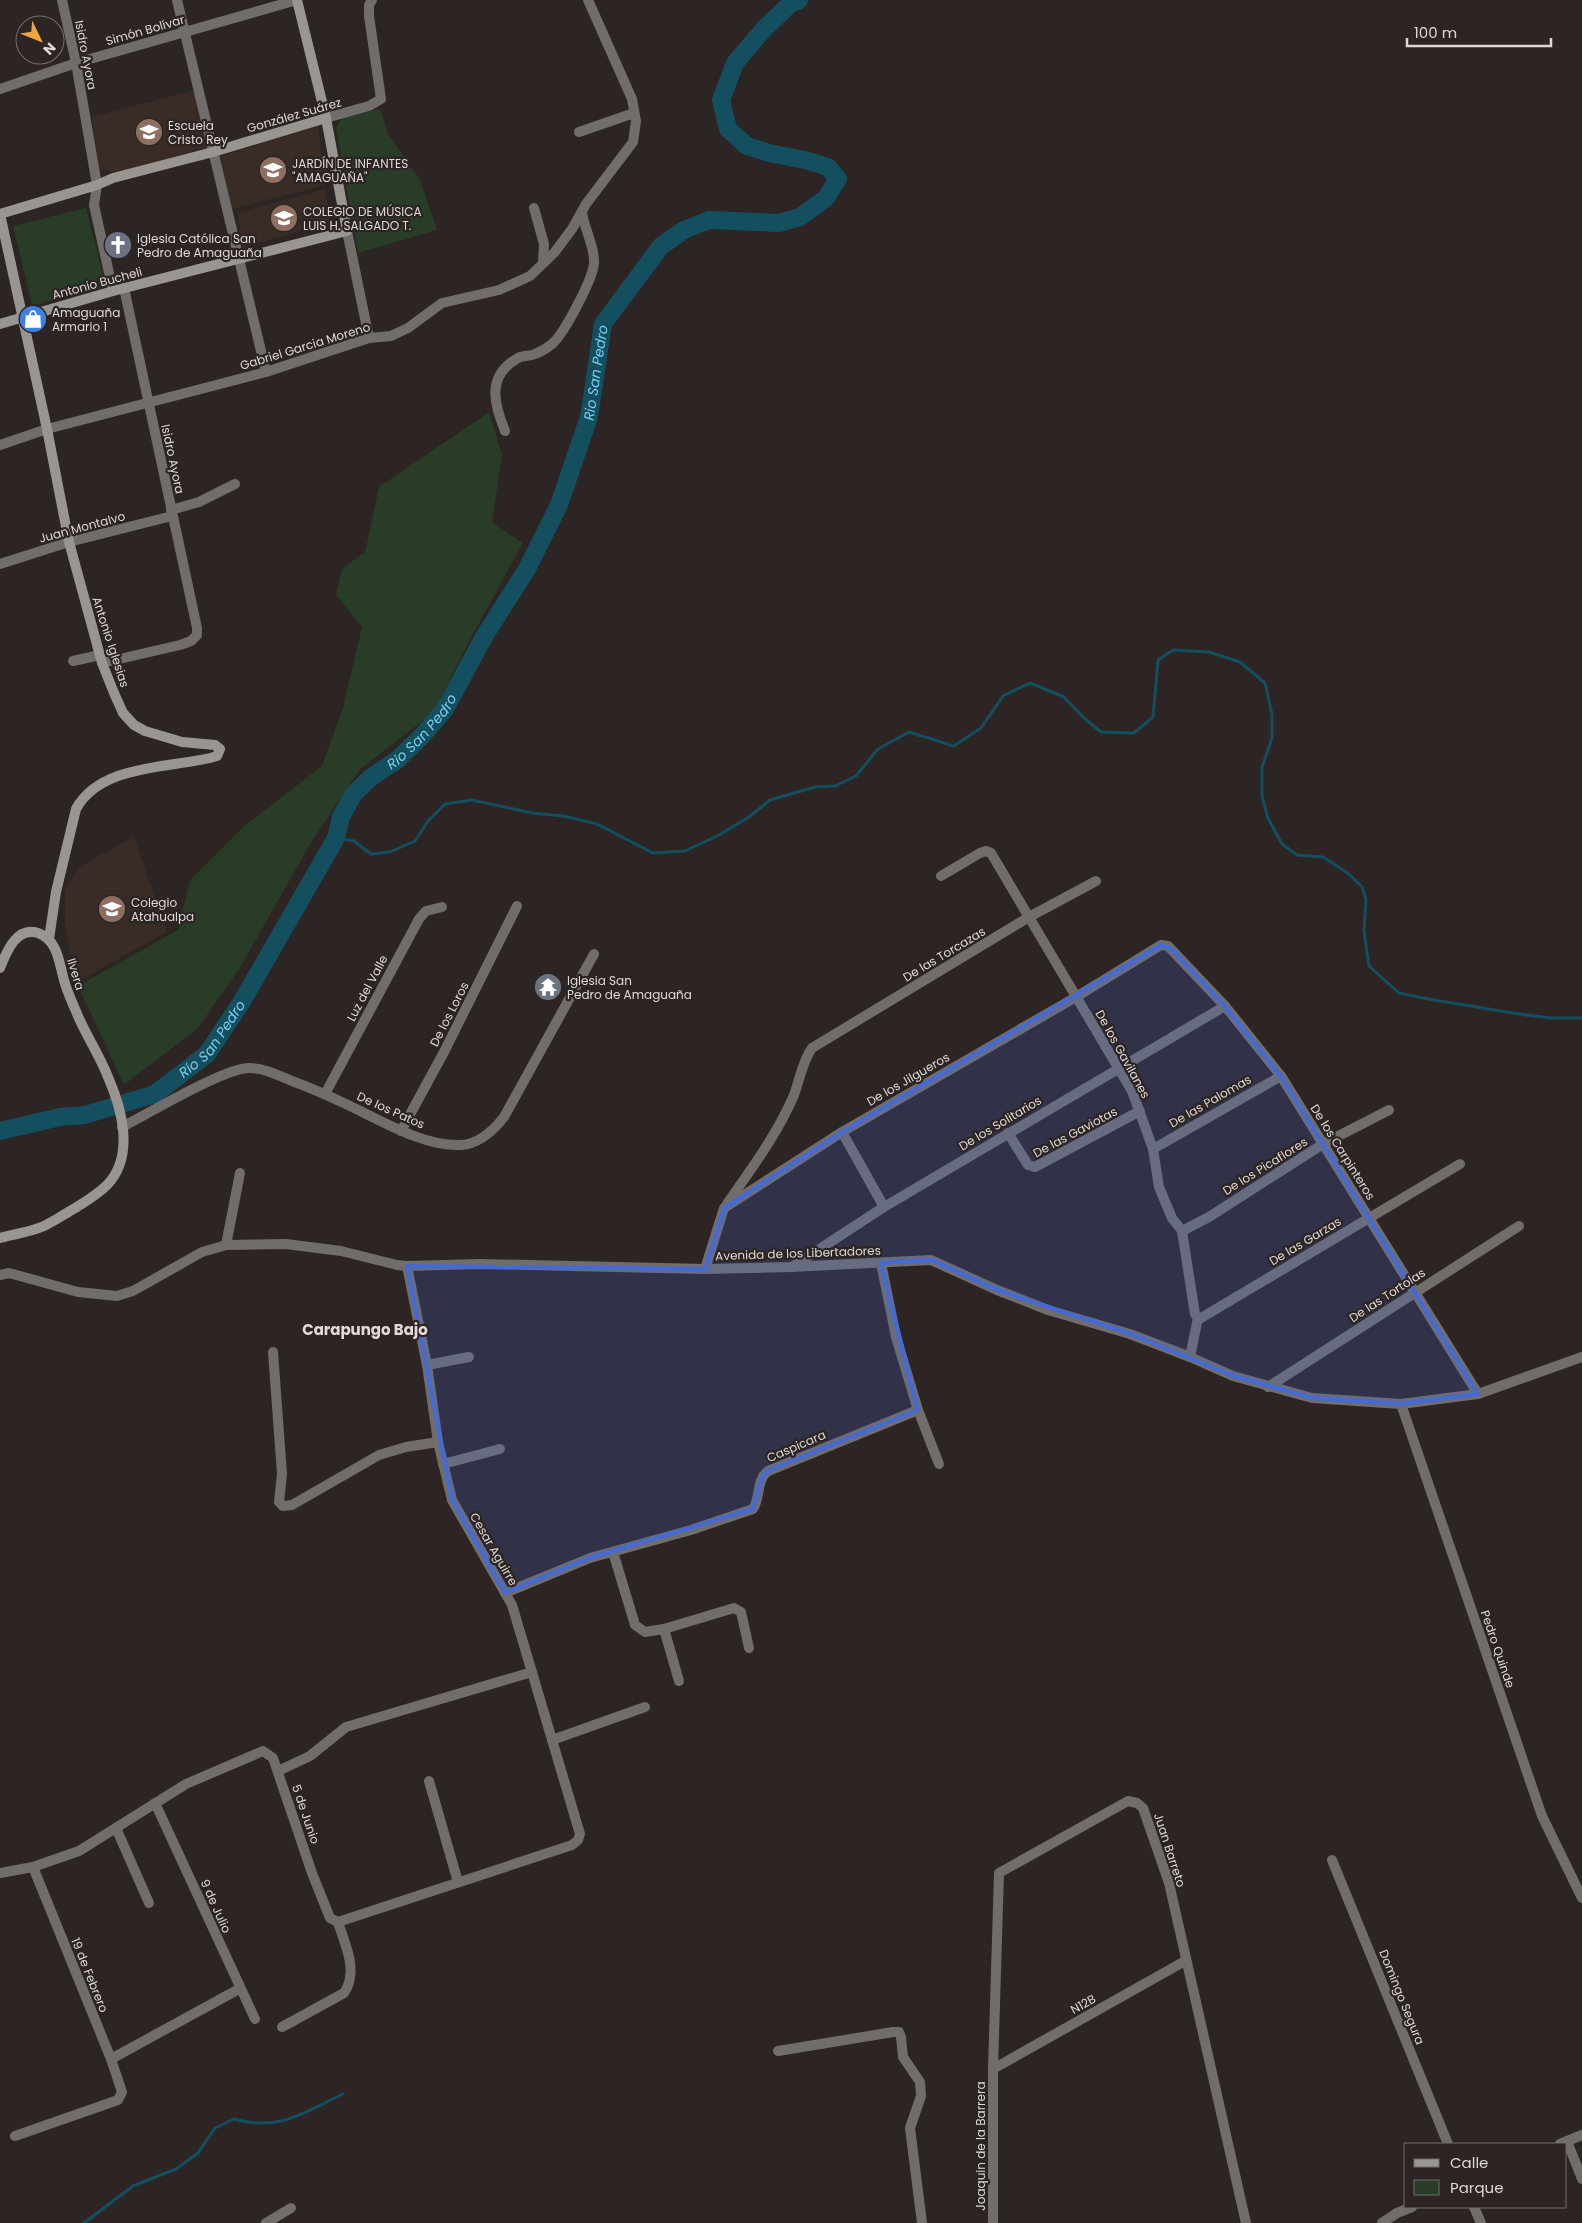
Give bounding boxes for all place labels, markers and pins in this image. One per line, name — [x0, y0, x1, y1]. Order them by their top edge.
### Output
school or university icon: Escuela Cristo Rey — [134, 117, 164, 147]
place label: Escuela Cristo Rey — [168, 117, 228, 148]
school or university icon: JARDÍN DE INFANTES "AMAGUAÑA" — [258, 155, 288, 185]
place label: JARDÍN DE INFANTES "AMAGUAÑA" — [292, 155, 408, 186]
school or university icon: COLEGIO DE MÚSICA LUIS H. SALGADO T. — [269, 203, 299, 233]
place label: COLEGIO DE MÚSICA LUIS H. SALGADO T. — [303, 203, 422, 234]
church icon: Iglesia Católica San Pedro de Amaguaña — [103, 230, 133, 260]
place label: Iglesia Católica San Pedro de Amaguaña — [137, 230, 262, 261]
shop icon: Amaguaña Armario 1 — [18, 304, 48, 334]
place label: Amaguaña Armario 1 — [52, 304, 120, 335]
school or university icon: Colegio Atahualpa — [97, 894, 127, 924]
place label: Colegio Atahualpa — [131, 894, 194, 925]
temple icon: Iglesia San Pedro de Amaguaña — [533, 972, 563, 1002]
place label: Iglesia San Pedro de Amaguaña — [567, 972, 692, 1003]

